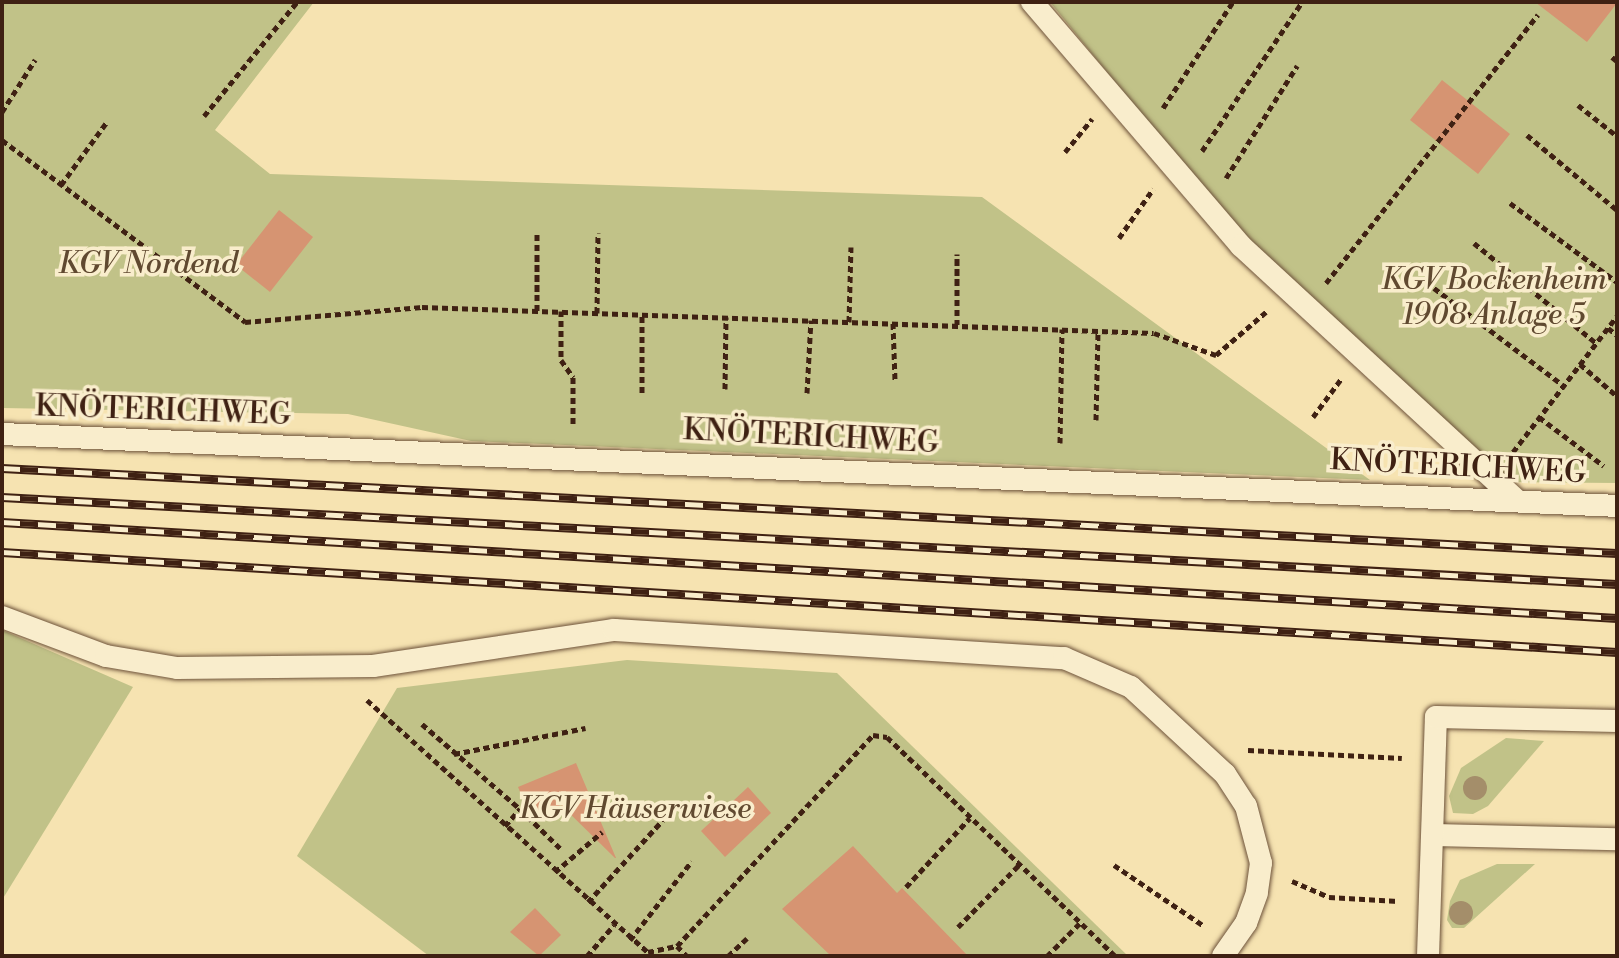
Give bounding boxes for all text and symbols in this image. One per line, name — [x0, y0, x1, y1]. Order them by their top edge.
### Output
park label: KGV Nordend — [58, 246, 238, 282]
park label: KGV Bockenheim 1908 Anlage 5 — [1381, 262, 1607, 332]
street label: KNÖTERICHWEG — [34, 389, 292, 433]
street label: KNÖTERICHWEG — [682, 412, 940, 462]
street label: KNÖTERICHWEG — [1329, 442, 1587, 492]
park label: KGV Häuserwiese — [519, 791, 751, 827]

